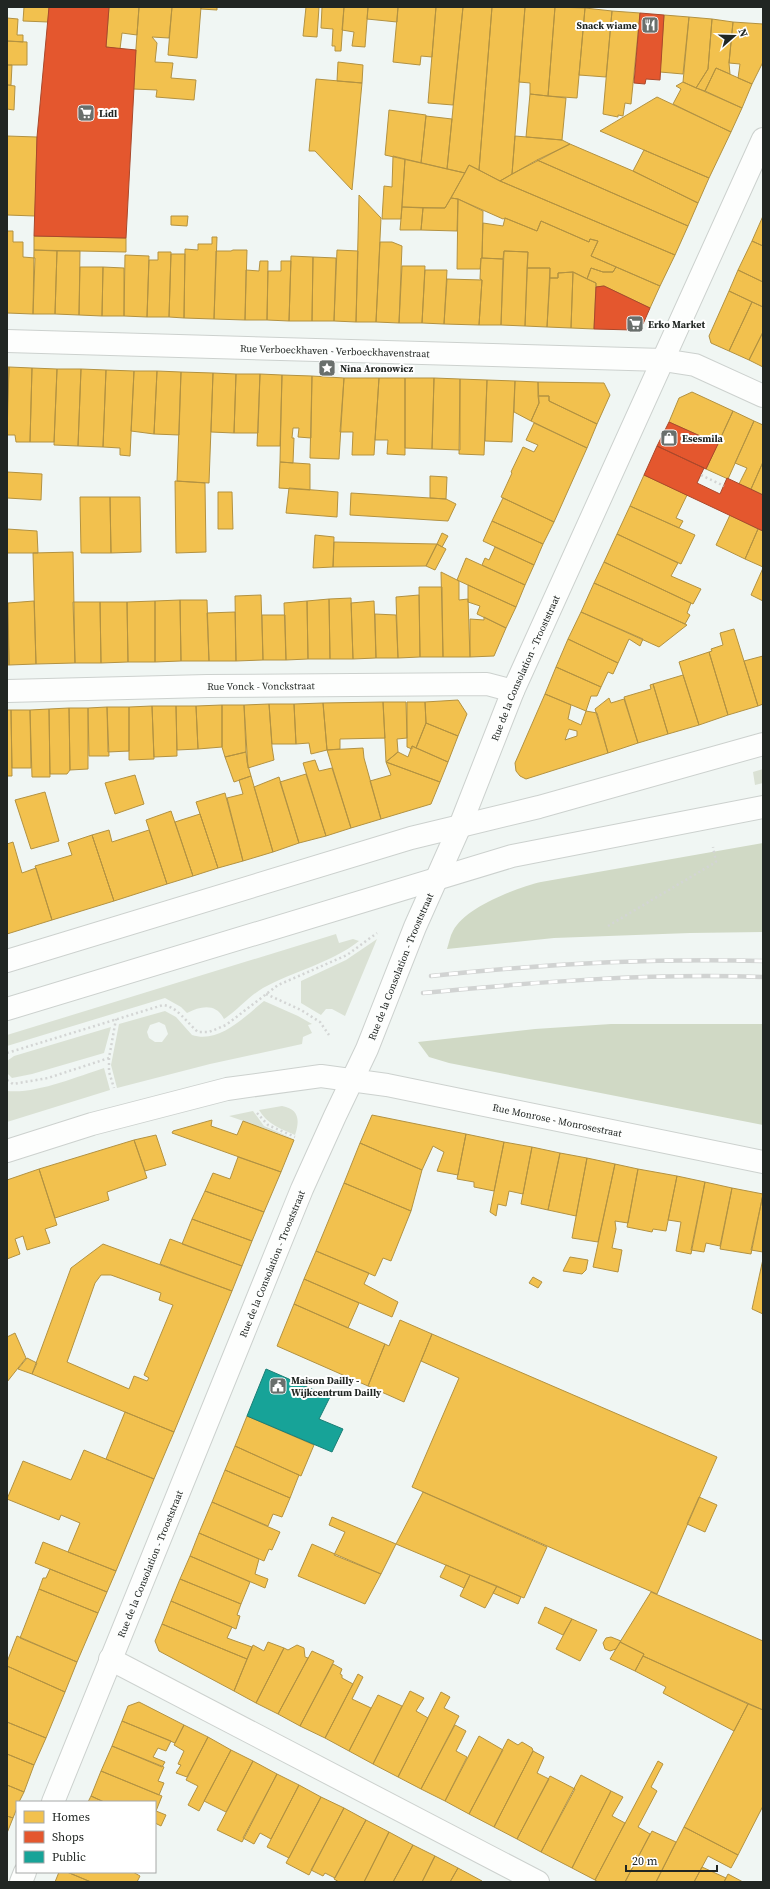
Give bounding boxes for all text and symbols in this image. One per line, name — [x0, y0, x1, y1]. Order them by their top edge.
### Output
restaurant icon: Snack wiame — [640, 15, 660, 35]
north arrow — [714, 16, 754, 56]
place label: Snack wiame — [577, 19, 637, 32]
text: N — [735, 26, 751, 39]
supermarket icon: Lidl — [76, 103, 96, 123]
place label: Lidl — [99, 107, 117, 120]
supermarket icon: Erko Market — [625, 314, 645, 334]
place label: Erko Market — [648, 318, 705, 331]
street label: Rue Verboeckhaven - Verboeckhavenstraat — [240, 341, 431, 360]
place icon: Nina Aronowicz — [317, 358, 337, 378]
place label: Nina Aronowicz — [340, 362, 413, 375]
shop icon: Esesmila — [659, 428, 679, 448]
place label: Esesmila — [682, 432, 724, 445]
street label: Rue de la Consolation - Trooststraat — [488, 592, 562, 743]
street label: Rue Vonck - Vonckstraat — [207, 679, 316, 692]
street label: Rue de la Consolation - Trooststraat — [365, 890, 436, 1042]
street label: Rue Monrose - Monrosestraat — [492, 1100, 624, 1140]
street label: Rue de la Consolation - Trooststraat — [236, 1188, 308, 1339]
place label: Maison Dailly - Wijkcentrum Dailly — [291, 1374, 382, 1399]
public building icon: Maison Dailly - Wijkcentrum Dailly — [268, 1376, 288, 1396]
street label: Rue de la Consolation - Trooststraat — [114, 1488, 186, 1639]
legend — [16, 1801, 156, 1873]
text: Homes — [52, 1809, 90, 1825]
text: Shops — [52, 1829, 84, 1845]
scale bar — [626, 1847, 717, 1873]
text: Public — [52, 1849, 86, 1865]
text: 20 m — [632, 1853, 658, 1869]

